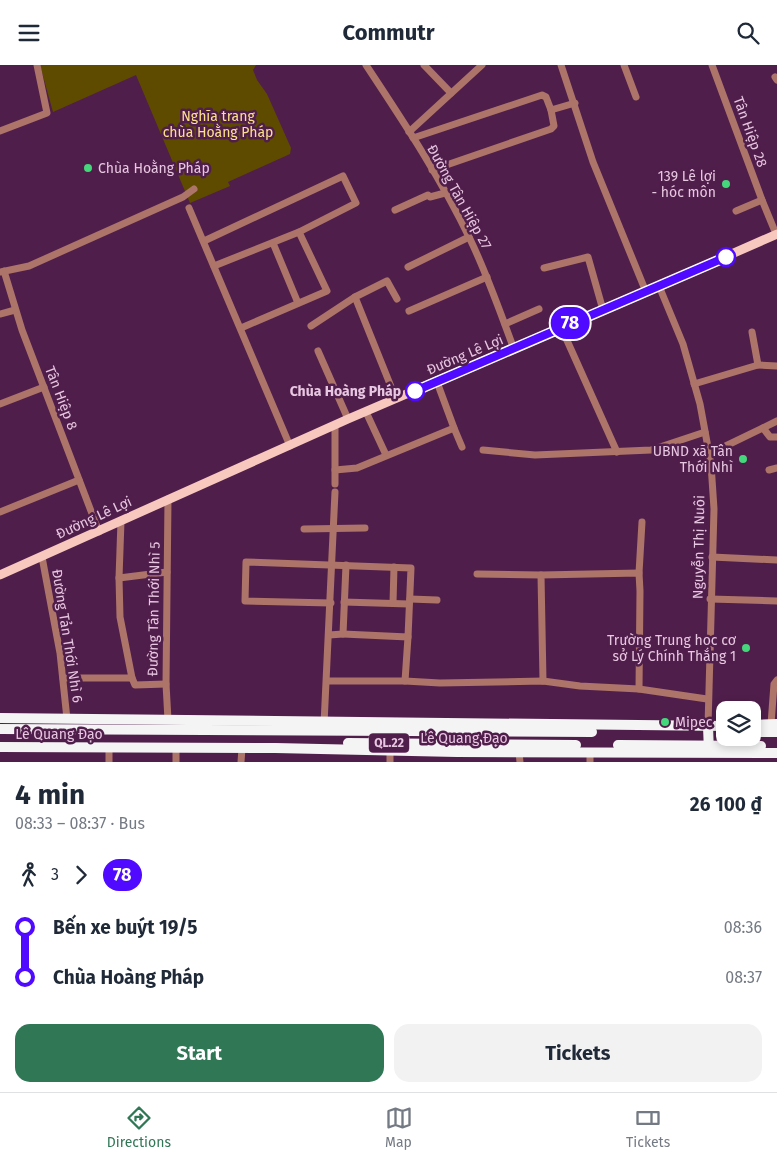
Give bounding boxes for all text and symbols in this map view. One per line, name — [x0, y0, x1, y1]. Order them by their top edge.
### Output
icon: menu — [15, 19, 43, 47]
text: Commutr — [342, 19, 435, 46]
icon: search — [734, 19, 762, 47]
street label: Tân Hiệp 28 — [729, 94, 771, 170]
park label: Nghĩa trang chùa Hoằng Pháp — [163, 108, 273, 141]
street label: Đường Tân Hiệp 27 — [423, 142, 495, 252]
place label: Chùa Hoằng Pháp — [98, 159, 210, 177]
marker: Chùa Hoằng Pháp — [82, 162, 94, 174]
place label: 139 Lê lợi - hóc môn — [651, 168, 716, 201]
marker: 139 Lê lợi - hóc môn — [720, 178, 732, 190]
unlabelled marker — [716, 247, 736, 267]
line badge: 78 — [548, 307, 592, 339]
text: 78 — [561, 312, 579, 334]
street label: Đường Lê Lợi — [424, 331, 506, 379]
street label: Tân Hiệp 8 — [41, 364, 81, 433]
marker: Chùa Hoàng Pháp — [405, 381, 425, 401]
place label: Chùa Hoàng Pháp — [290, 383, 401, 400]
place label: UBND xã Tân Thới Nhì — [653, 443, 733, 476]
marker: UBND xã Tân Thới Nhì — [737, 453, 749, 465]
street label: Đường Lê Lợi — [53, 493, 135, 543]
street label: Nguyễn Thị Nuôi — [690, 495, 708, 599]
street label: Đường Tân Thới Nhì 5 — [144, 541, 164, 677]
street label: Đường Tản Thới Nhì 6 — [48, 568, 86, 704]
place label: Trường Trung học cơ sở Lý Chính Thắng 1 — [607, 632, 737, 665]
marker: Trường Trung học cơ sở Lý Chính Thắng 1 — [740, 642, 752, 654]
map controls — [716, 701, 761, 746]
button: layers — [716, 701, 761, 746]
place label: Mipec — [675, 714, 713, 731]
marker: Mipec — [659, 716, 671, 728]
street label: Lê Quang Đạo — [15, 726, 103, 743]
street label: Lê Quang Đạo — [420, 730, 508, 747]
road number: QL.22 — [369, 733, 409, 753]
text: 4 min — [15, 778, 85, 811]
text: 26 100 ₫ — [690, 793, 762, 816]
text: 08:33 – 08:37 · Bus — [15, 814, 145, 833]
icon: walk — [15, 861, 43, 889]
icon: forward — [67, 861, 95, 889]
text: 78 — [113, 864, 132, 886]
text: 3 — [51, 865, 59, 884]
text: Bến xe buýt 19/5 — [53, 916, 197, 939]
text: 08:36 — [724, 918, 762, 937]
text: Chùa Hoàng Pháp — [53, 966, 204, 989]
text: 08:37 — [725, 968, 762, 987]
button: Start — [15, 1024, 384, 1082]
button: Tickets — [394, 1024, 762, 1082]
tab: Directions — [107, 1104, 171, 1151]
tab: Map — [385, 1104, 413, 1151]
tab: Tickets — [626, 1104, 670, 1151]

